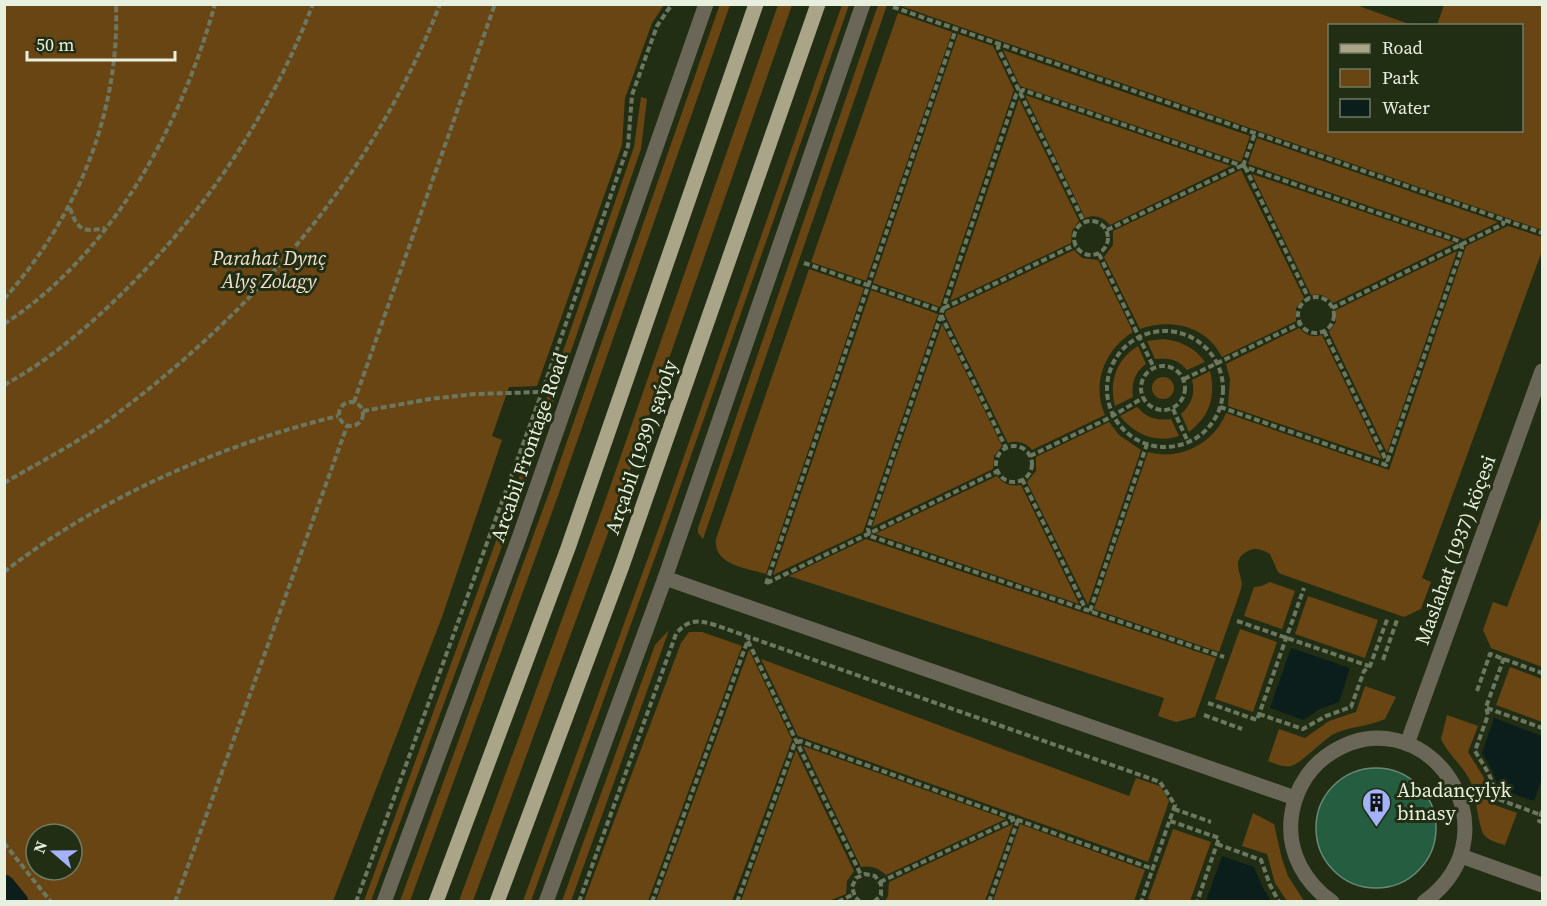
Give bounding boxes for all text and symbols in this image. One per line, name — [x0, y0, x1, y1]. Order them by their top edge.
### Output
scale bar — [27, 24, 176, 62]
legend — [1328, 24, 1523, 132]
text: 50 m — [36, 32, 74, 57]
text: Road — [1382, 35, 1423, 60]
text: Park — [1382, 65, 1419, 90]
text: Water — [1382, 95, 1430, 120]
park label: Parahat Dynç Alyş Zolagy — [211, 244, 327, 295]
street label: Arcabil Frontage Road — [483, 348, 575, 546]
street label: Arçabil (1939) şaýoly — [598, 355, 684, 538]
street label: Maslahat (1937) köçesi — [1408, 451, 1502, 649]
place label: Abadançylyk binasy — [1397, 776, 1512, 827]
building icon: Abadançylyk binasy — [1360, 786, 1392, 828]
north arrow — [24, 822, 84, 882]
text: N — [28, 837, 52, 856]

